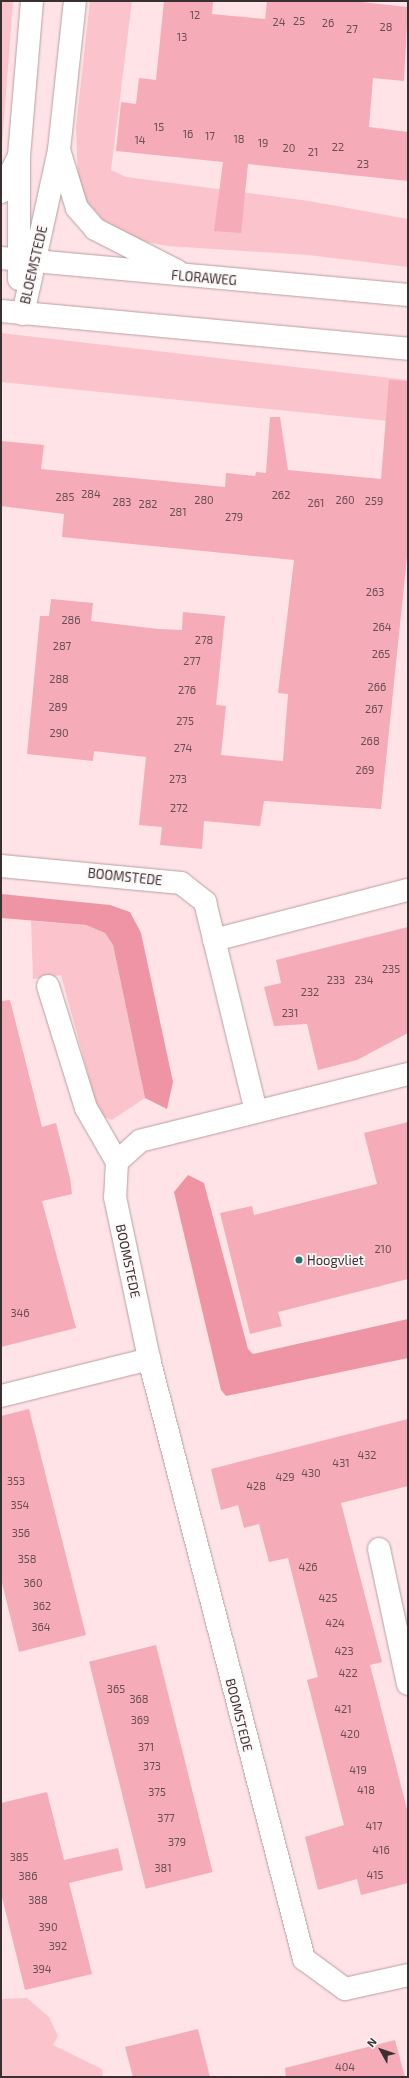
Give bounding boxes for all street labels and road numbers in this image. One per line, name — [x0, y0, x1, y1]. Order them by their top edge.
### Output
street label: BLOEMSTEDE — [17, 224, 51, 306]
street label: FLORAWEG — [171, 267, 237, 289]
street label: BOOMSTEDE — [87, 865, 163, 889]
street label: BOOMSTEDE — [113, 1223, 143, 1299]
street label: BOOMSTEDE — [222, 1677, 256, 1753]

